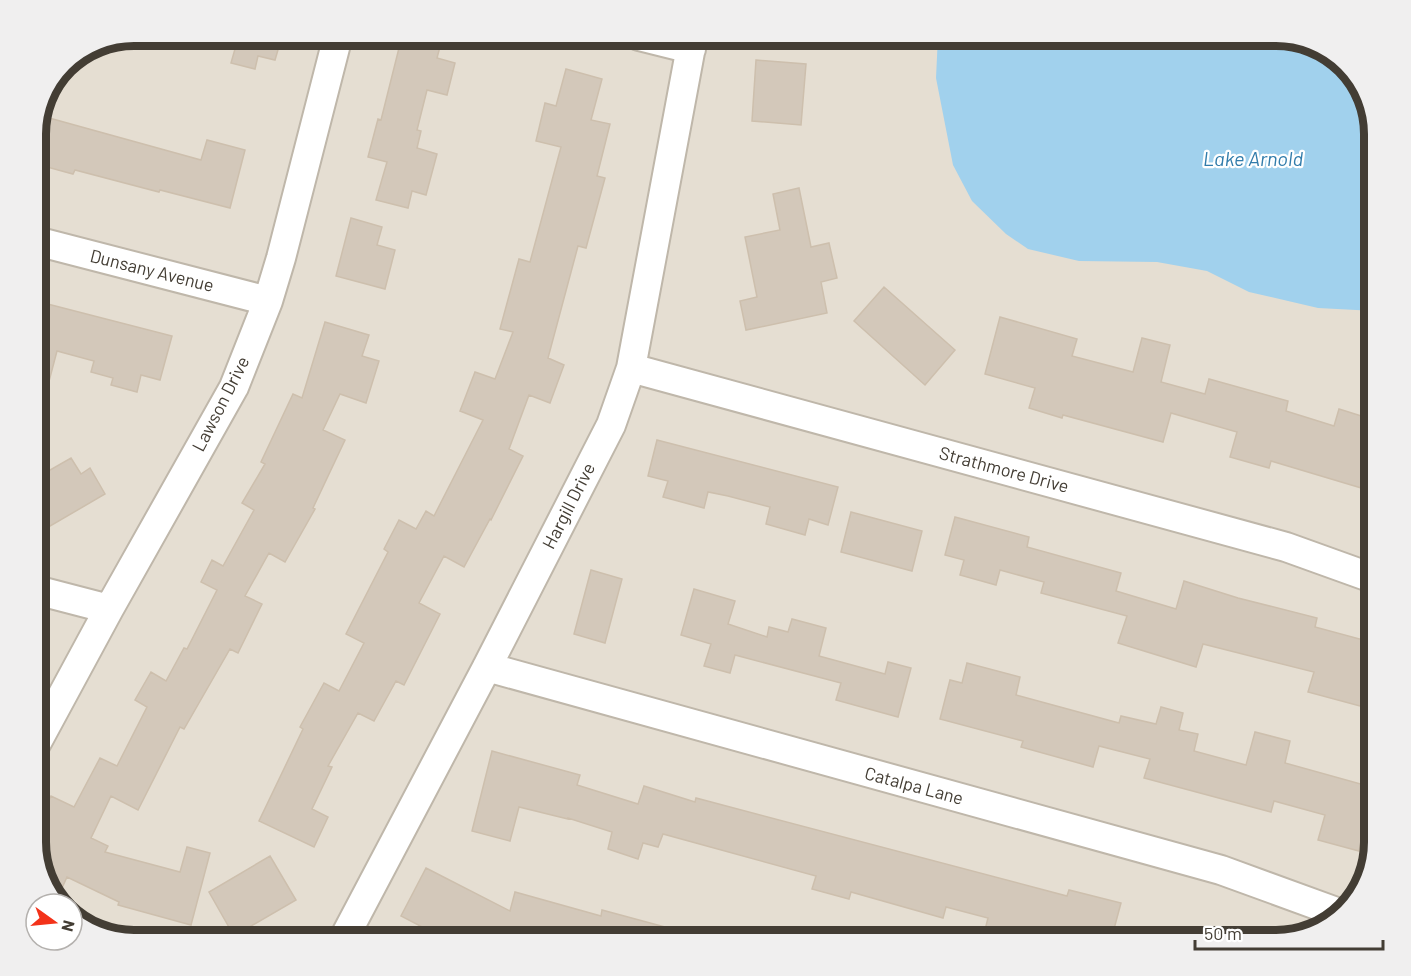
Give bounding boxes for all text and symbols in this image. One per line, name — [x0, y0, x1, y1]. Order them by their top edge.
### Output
water label: Lake Arnold — [1203, 146, 1303, 170]
street label: Dunsany Avenue — [88, 244, 216, 296]
street label: Lawson Drive — [187, 352, 253, 455]
street label: Strathmore Drive — [937, 441, 1071, 497]
street label: Hargill Drive — [537, 459, 599, 552]
street label: Catalpa Lane — [863, 761, 966, 809]
north arrow — [24, 892, 84, 952]
scale bar — [1195, 913, 1382, 951]
text: N — [58, 918, 80, 934]
text: 50 m — [1204, 922, 1242, 944]

